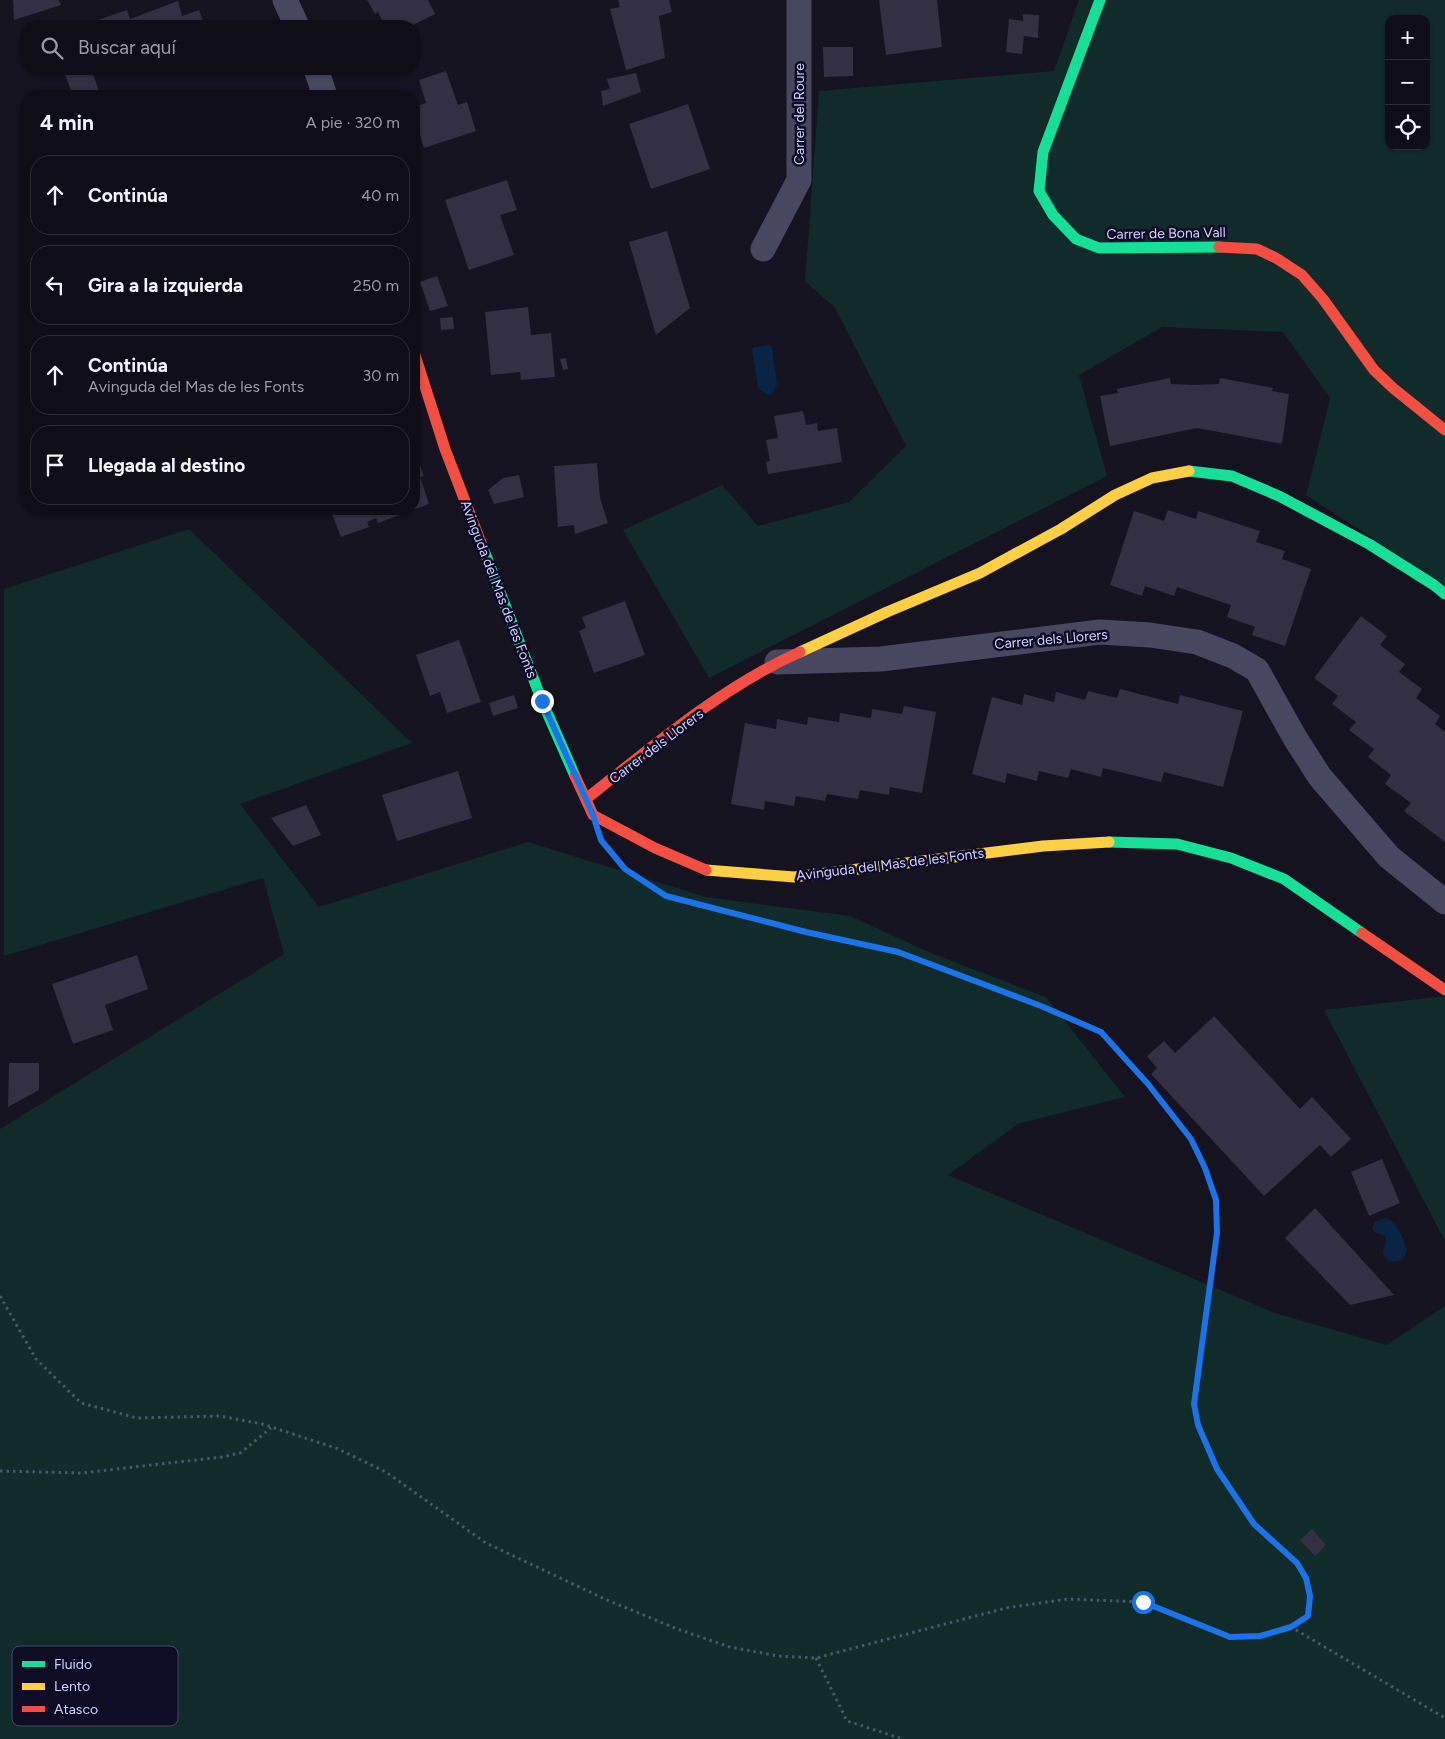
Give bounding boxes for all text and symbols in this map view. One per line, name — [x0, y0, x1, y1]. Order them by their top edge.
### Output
map controls — [1385, 15, 1430, 150]
button: + — [1385, 15, 1430, 60]
search box — [20, 20, 420, 75]
icon: search — [38, 34, 66, 62]
text: Buscar aquí — [78, 36, 176, 59]
button: − — [1385, 60, 1430, 105]
street label: Carrer del Roure — [791, 63, 808, 165]
button: locate — [1385, 105, 1430, 150]
text: 4 min — [40, 110, 94, 135]
text: A pie · 320 m — [306, 113, 400, 132]
icon: ahead — [41, 181, 69, 209]
text: Continúa — [88, 184, 168, 207]
text: 40 m — [361, 186, 399, 205]
street label: Carrer de Bona Vall — [1106, 224, 1226, 243]
icon: left — [41, 271, 69, 299]
text: Gira a la izquierda — [88, 274, 243, 297]
text: 250 m — [353, 276, 399, 295]
text: Continúa — [88, 354, 168, 377]
icon: ahead — [41, 361, 69, 389]
text: 30 m — [362, 366, 399, 385]
text: Avinguda del Mas de les Fonts — [88, 377, 304, 396]
icon: arrive — [41, 451, 69, 479]
text: Llegada al destino — [88, 454, 245, 477]
street label: Avinguda del Mas de les Fonts — [457, 498, 540, 681]
street label: Carrer dels Llorers — [994, 626, 1108, 653]
route end — [531, 690, 554, 713]
street label: Carrer dels Llorers — [606, 705, 707, 787]
street label: Avinguda del Mas de les Fonts — [795, 845, 985, 884]
route start — [1132, 1591, 1155, 1614]
legend — [12, 1646, 178, 1726]
text: Fluido — [54, 1656, 92, 1673]
text: Lento — [54, 1678, 90, 1695]
text: Atasco — [54, 1701, 98, 1718]

